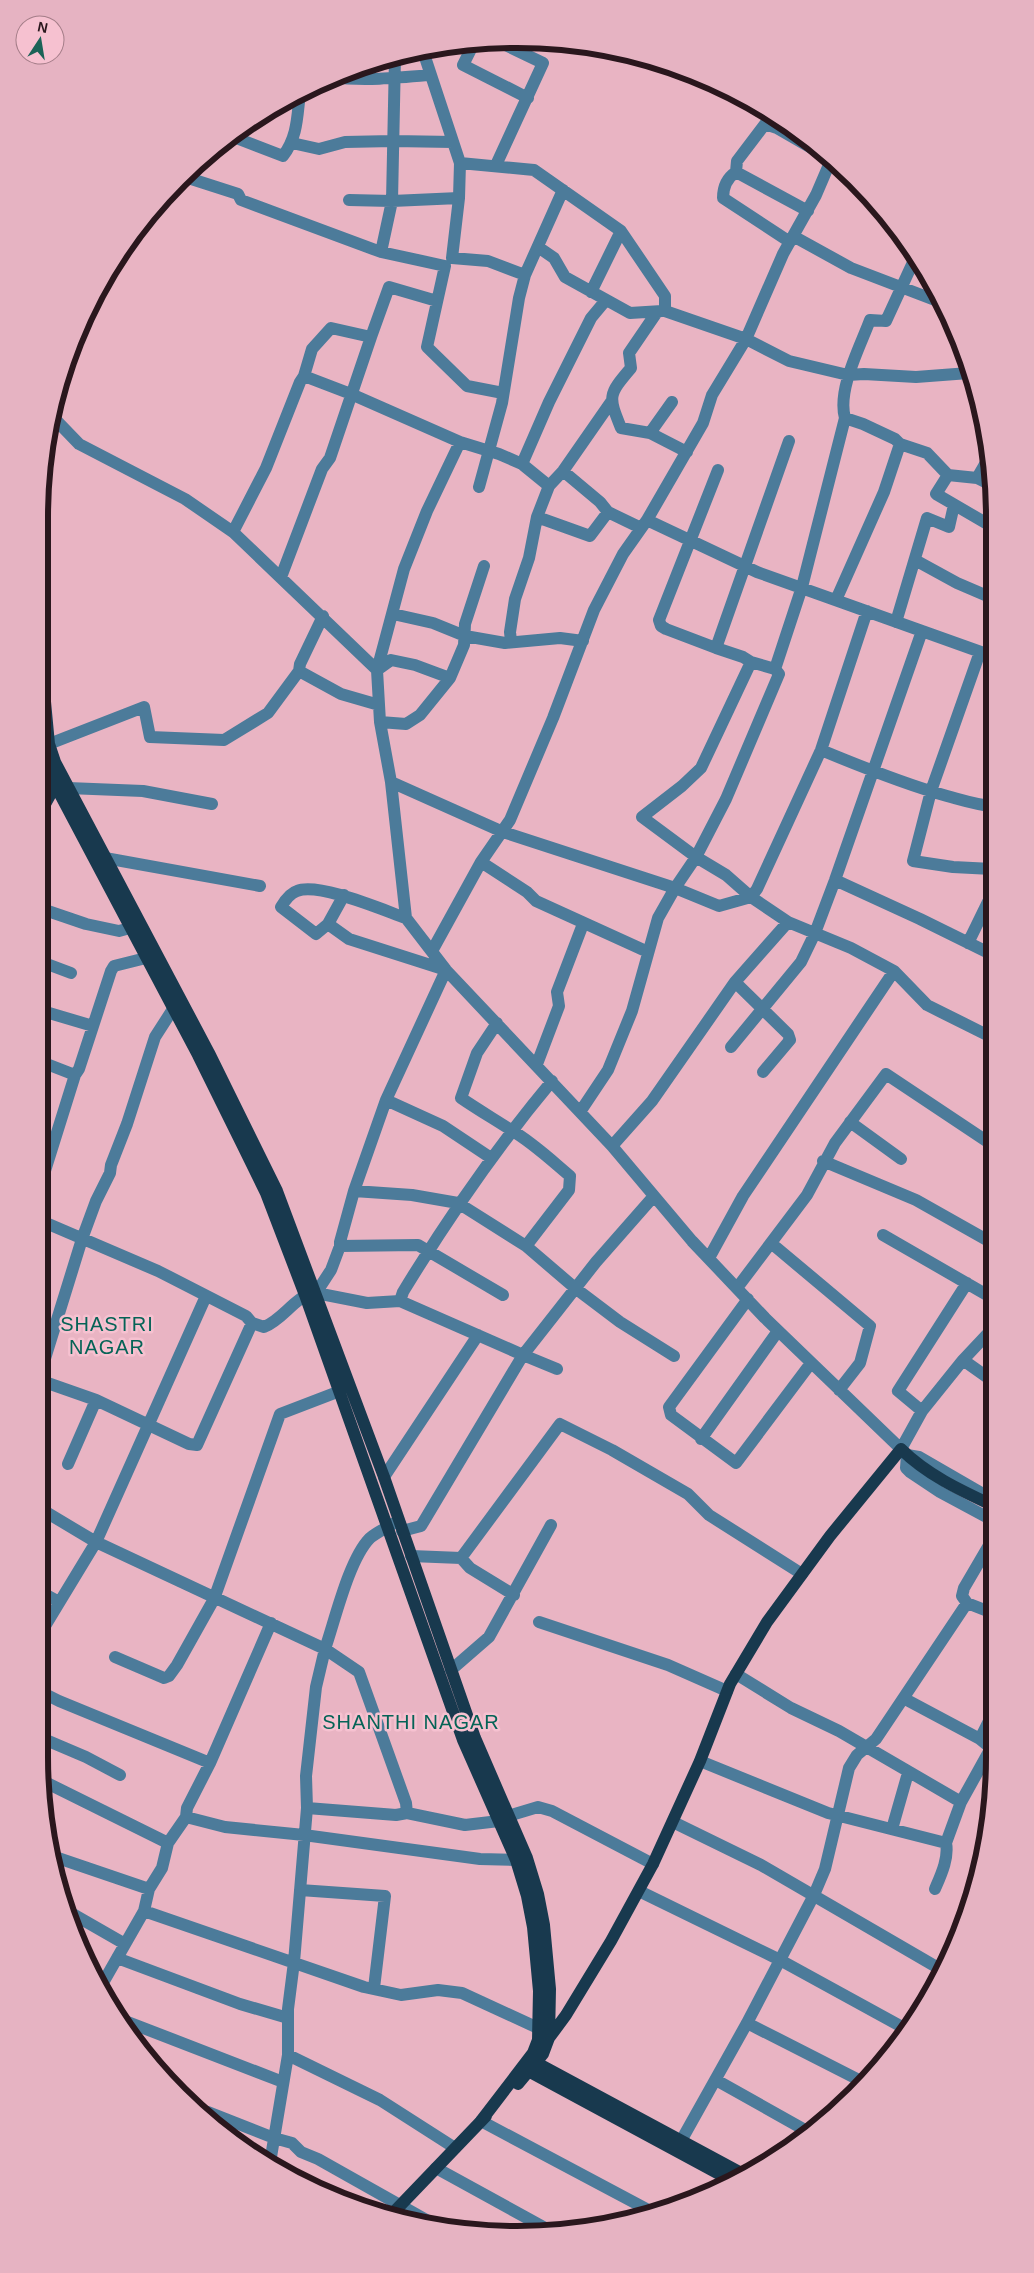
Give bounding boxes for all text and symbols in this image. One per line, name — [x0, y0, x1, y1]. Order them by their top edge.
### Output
north arrow — [15, 15, 65, 65]
text: N — [36, 18, 49, 36]
district label: SHASTRI NAGAR — [60, 1313, 154, 1358]
district label: SHANTHI NAGAR — [322, 1711, 500, 1733]

